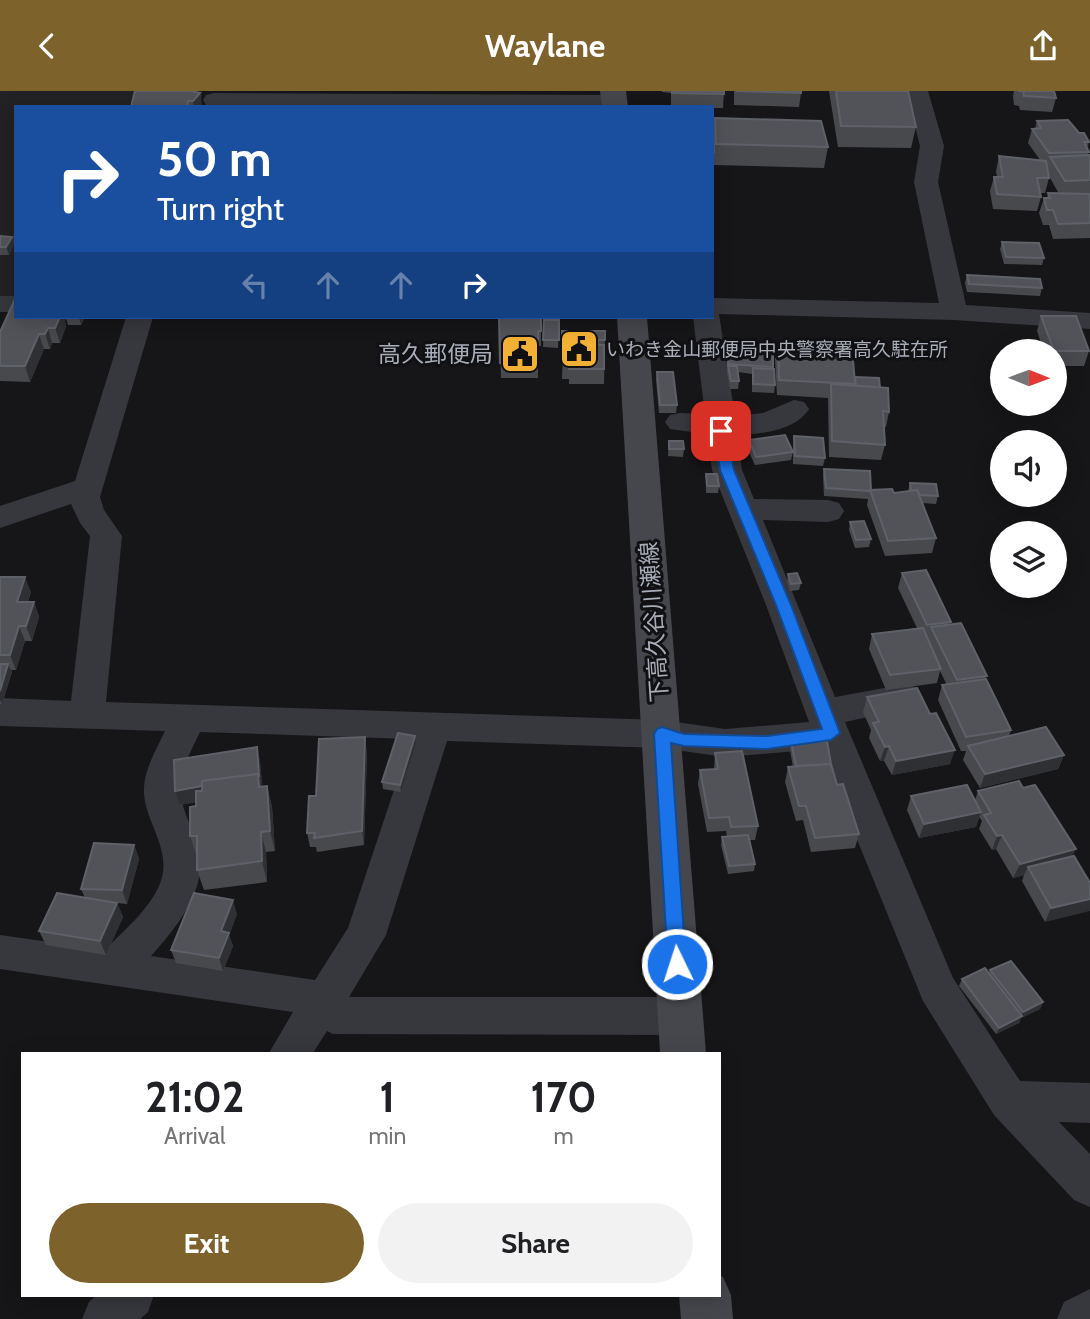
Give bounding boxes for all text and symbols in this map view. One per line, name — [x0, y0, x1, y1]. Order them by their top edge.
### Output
text: Waylane — [485, 26, 605, 65]
icon: back — [28, 27, 66, 65]
icon: share — [1024, 27, 1062, 65]
text: 50 m — [157, 129, 272, 188]
icon: right — [42, 133, 133, 224]
text: Turn right — [157, 189, 284, 228]
icon: left — [236, 266, 274, 304]
icon: ahead — [309, 266, 347, 304]
icon: ahead — [382, 266, 420, 304]
icon: right — [455, 266, 493, 304]
public building icon: いわき金山郵便局中央警察署高久駐在所 — [558, 328, 600, 370]
public building icon: 高久郵便局 — [499, 333, 541, 375]
place label: いわき金山郵便局中央警察署高久駐在所 — [606, 338, 948, 361]
north arrow — [990, 339, 1068, 417]
map controls — [990, 339, 1067, 598]
place label: 高久郵便局 — [378, 340, 493, 368]
pin — [691, 401, 751, 461]
icon: arrive — [702, 412, 740, 450]
button: sound — [990, 430, 1067, 507]
button: layers — [990, 521, 1067, 598]
street label: 下高久谷川瀬線 — [634, 541, 674, 703]
position arrow — [640, 927, 714, 1001]
text: 21:02 — [145, 1071, 244, 1123]
text: 1 — [380, 1071, 395, 1123]
text: 170 — [531, 1071, 597, 1123]
text: Arrival — [164, 1122, 225, 1150]
text: min — [368, 1122, 406, 1150]
text: m — [554, 1122, 574, 1150]
button: Exit — [49, 1203, 364, 1283]
button: Share — [378, 1203, 693, 1283]

